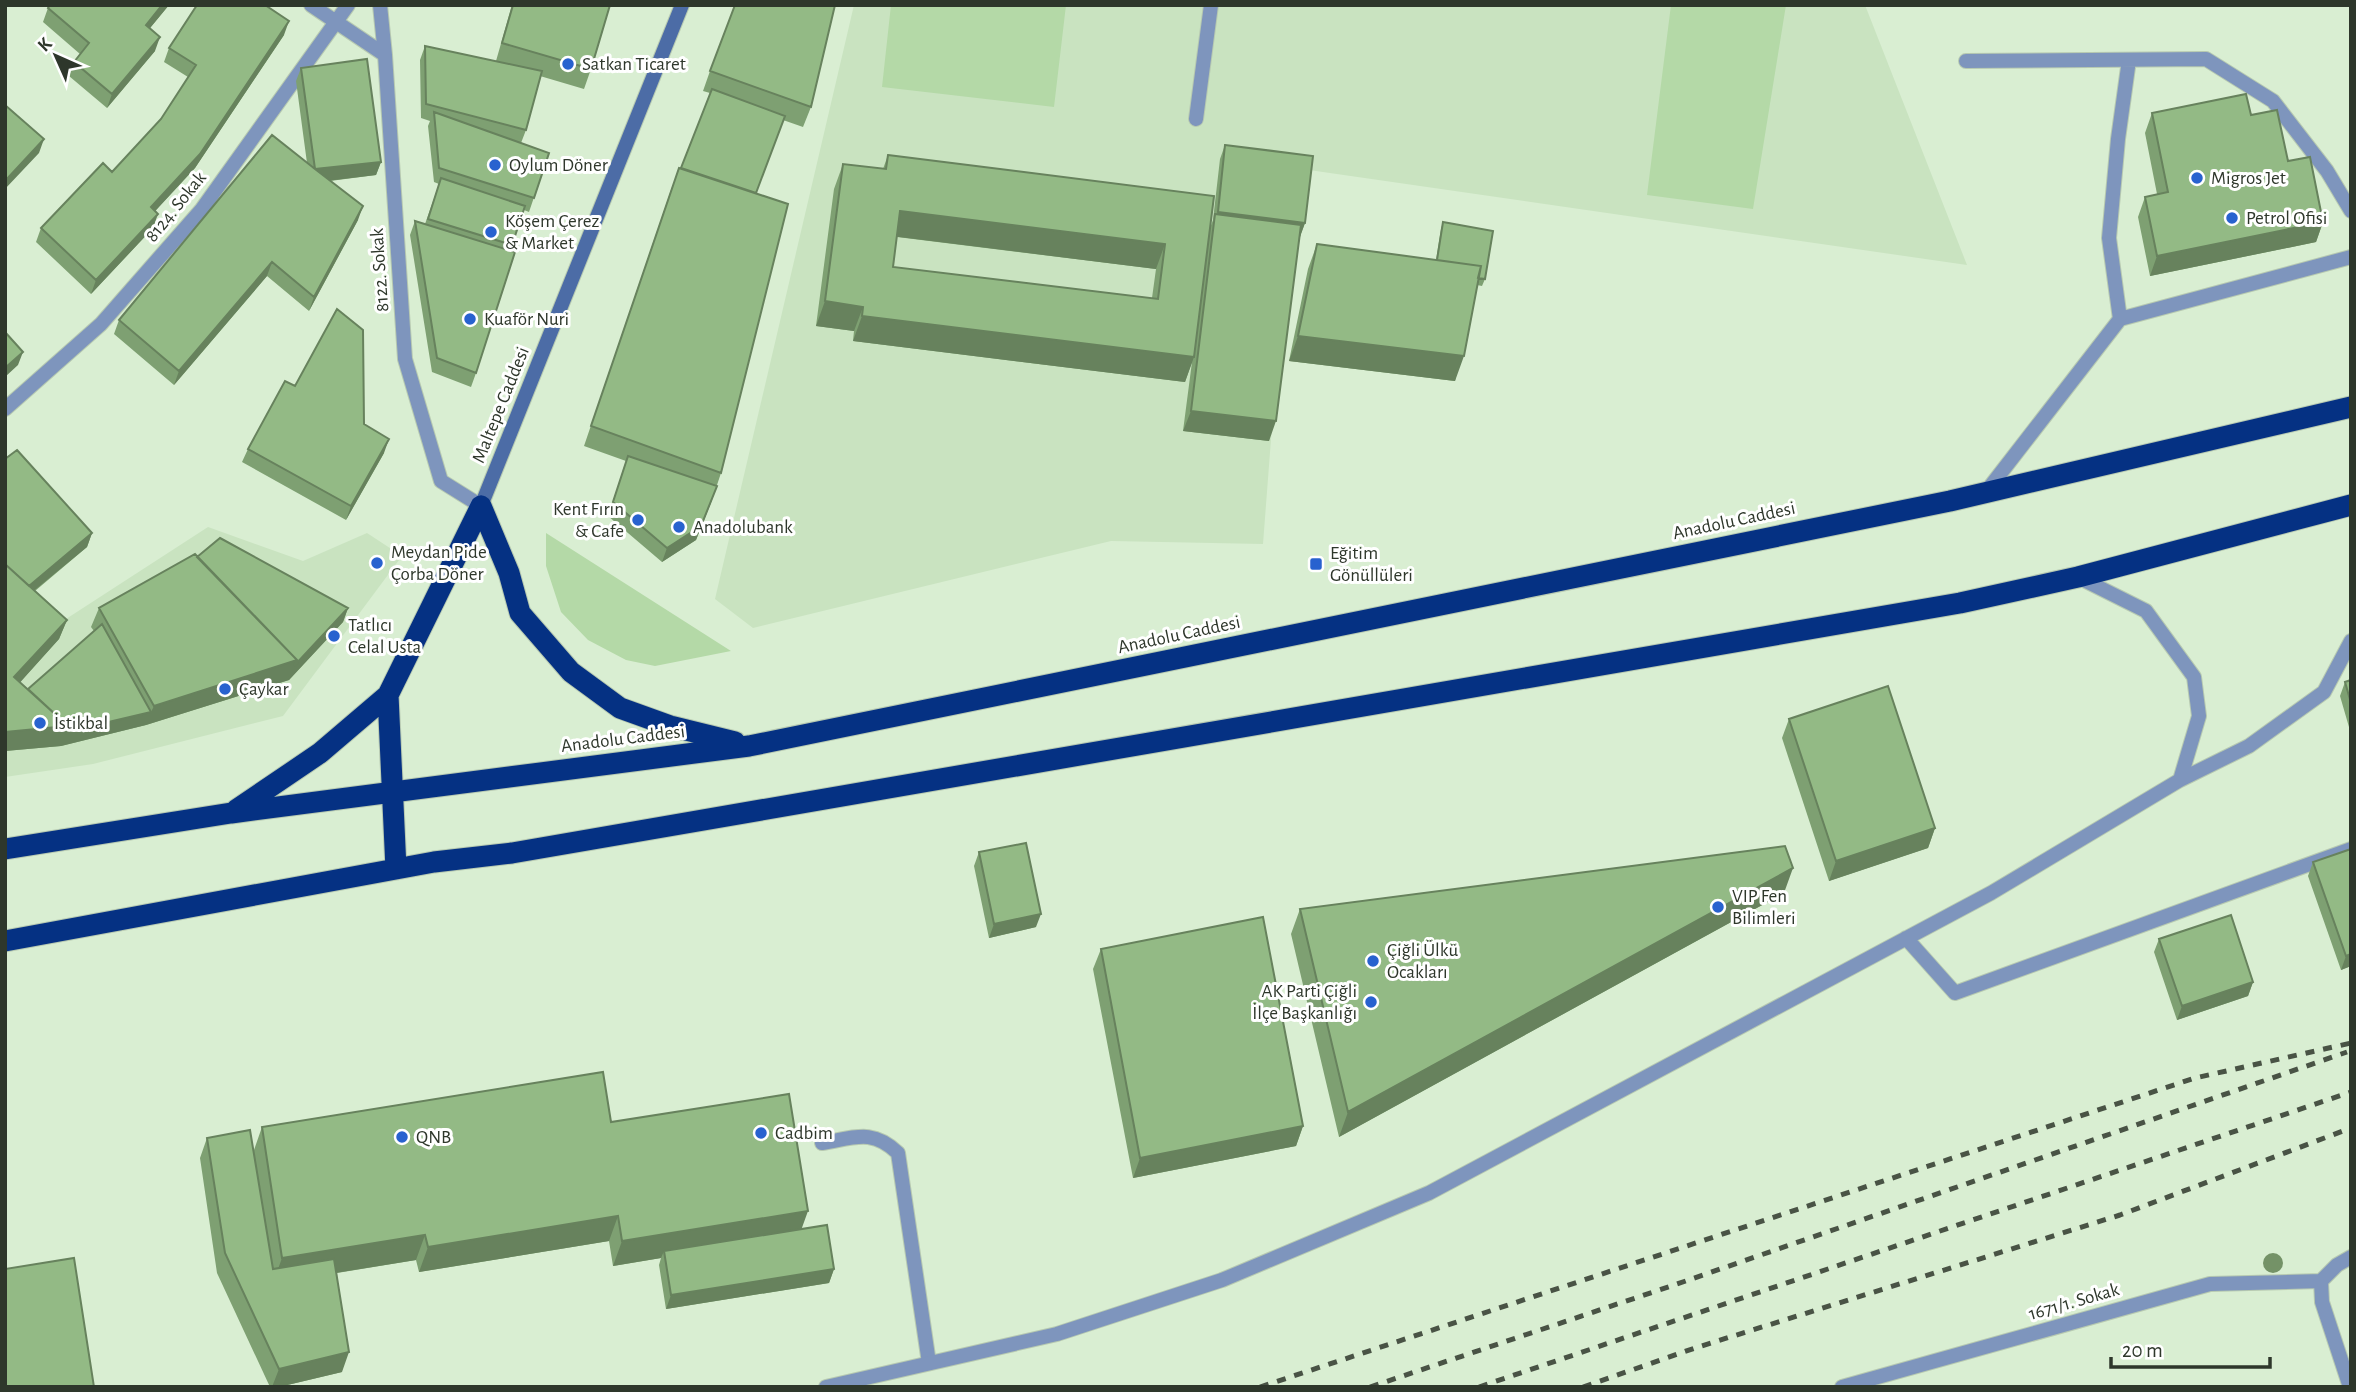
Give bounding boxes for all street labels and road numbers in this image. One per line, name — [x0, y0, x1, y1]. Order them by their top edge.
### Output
street label: 8124. Sokak — [142, 168, 210, 246]
street label: 8122. Sokak — [368, 227, 392, 313]
street label: Maltepe Caddesi — [469, 344, 533, 466]
street label: Anadolu Caddesi — [1671, 499, 1797, 543]
street label: Anadolu Caddesi — [1116, 613, 1242, 657]
street label: Anadolu Caddesi — [560, 722, 686, 756]
street label: 1671/1. Sokak — [2027, 1280, 2122, 1324]

